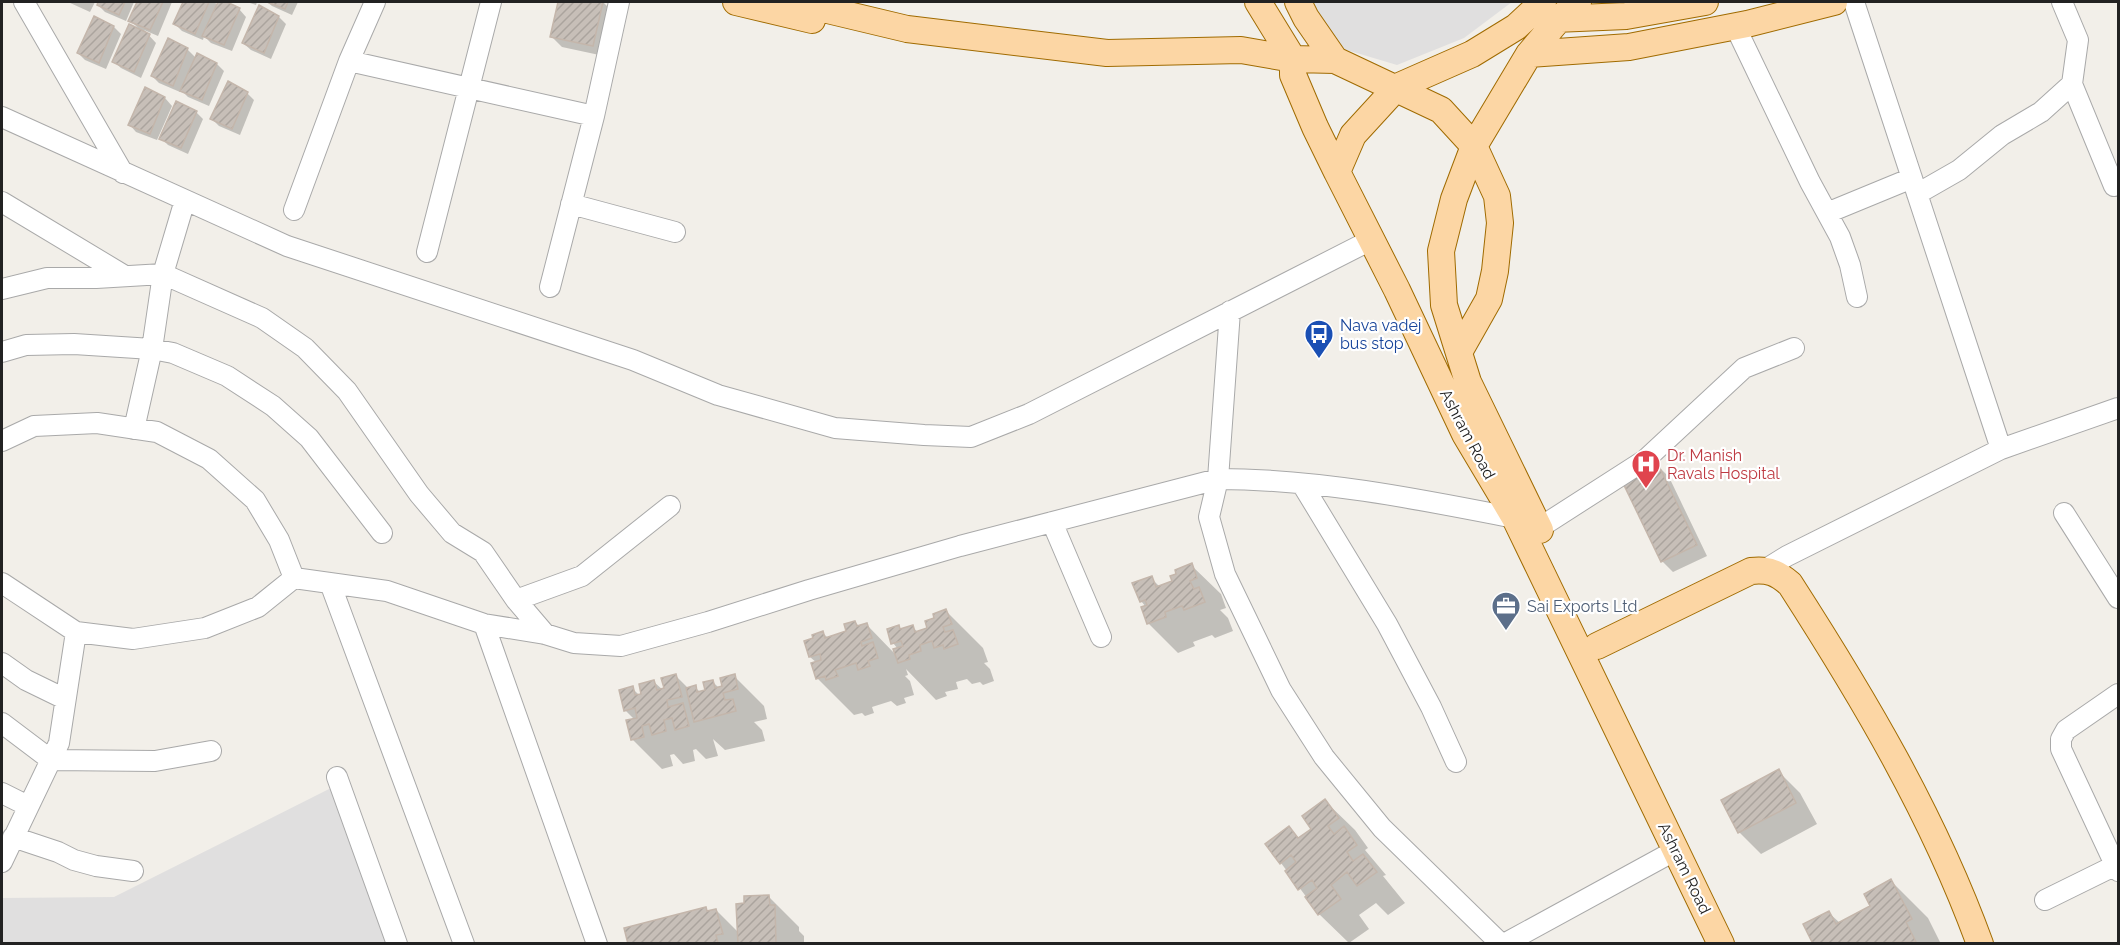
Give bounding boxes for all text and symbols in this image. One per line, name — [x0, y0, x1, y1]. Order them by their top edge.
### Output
place label: Nava vadej bus stop — [1340, 316, 1421, 353]
bus stop icon: Nava vadej bus stop — [1303, 318, 1335, 360]
street label: Ashram Road — [1436, 386, 1499, 483]
place label: Dr. Manish Ravals Hospital — [1667, 446, 1780, 483]
hospital icon: Dr. Manish Ravals Hospital — [1630, 448, 1662, 490]
office icon: Sai Exports Ltd — [1490, 590, 1522, 632]
place label: Sai Exports Ltd — [1527, 597, 1637, 616]
street label: Ashram Road — [1654, 819, 1715, 917]

